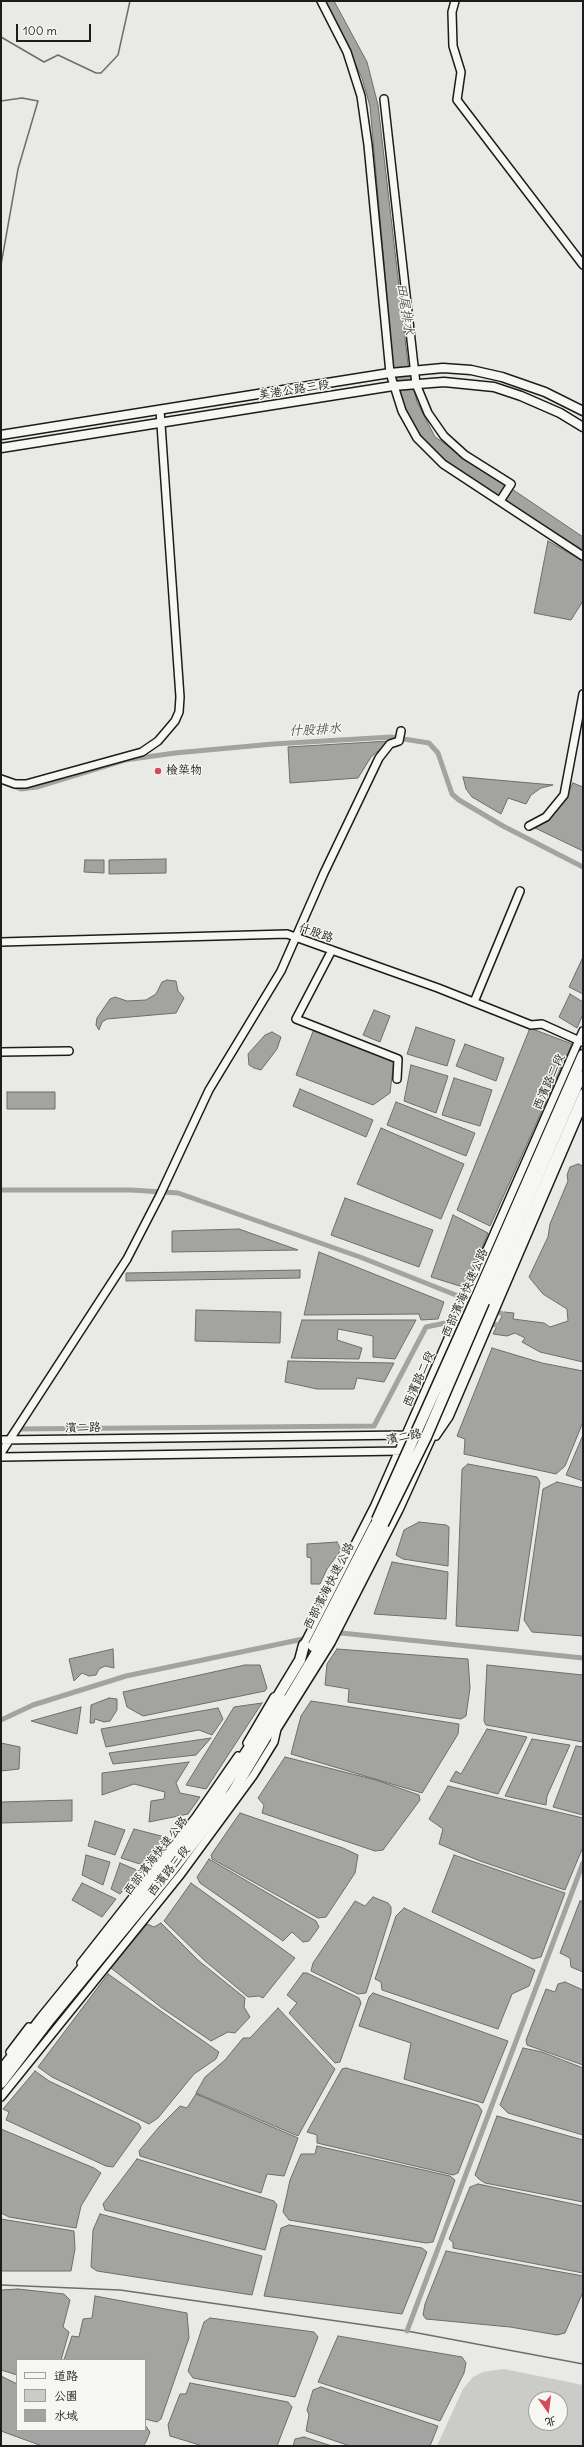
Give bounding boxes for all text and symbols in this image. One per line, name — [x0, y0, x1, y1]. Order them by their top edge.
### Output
scale bar — [18, 16, 93, 42]
text: 100 m — [23, 23, 57, 38]
water label: 田尾排水 — [393, 282, 417, 336]
street label: 美港公路三段 — [257, 377, 331, 403]
water label: 什股排水 — [289, 721, 341, 739]
place label: 檢築物 — [166, 764, 202, 778]
marker: 檢築物 — [153, 766, 163, 776]
street label: 什股路 — [297, 920, 335, 946]
street label: 西濱路二段 — [530, 1052, 568, 1112]
street label: 西部濱海快速公路 — [439, 1246, 491, 1340]
street label: 西濱路二段 — [400, 1349, 438, 1409]
street label: 濱二路 — [65, 1420, 101, 1436]
street label: 濱二路 — [385, 1426, 423, 1448]
street label: 西部濱海快速公路 — [301, 1540, 357, 1632]
street label: 西部濱海快速公路 — [121, 1814, 191, 1898]
street label: 西濱路三段 — [145, 1843, 193, 1899]
legend — [16, 2359, 146, 2431]
text: 道路 — [54, 2368, 78, 2383]
text: 公園 — [54, 2388, 78, 2403]
north arrow — [528, 2391, 568, 2431]
text: 水域 — [54, 2408, 78, 2423]
text: 北 — [544, 2414, 558, 2430]

